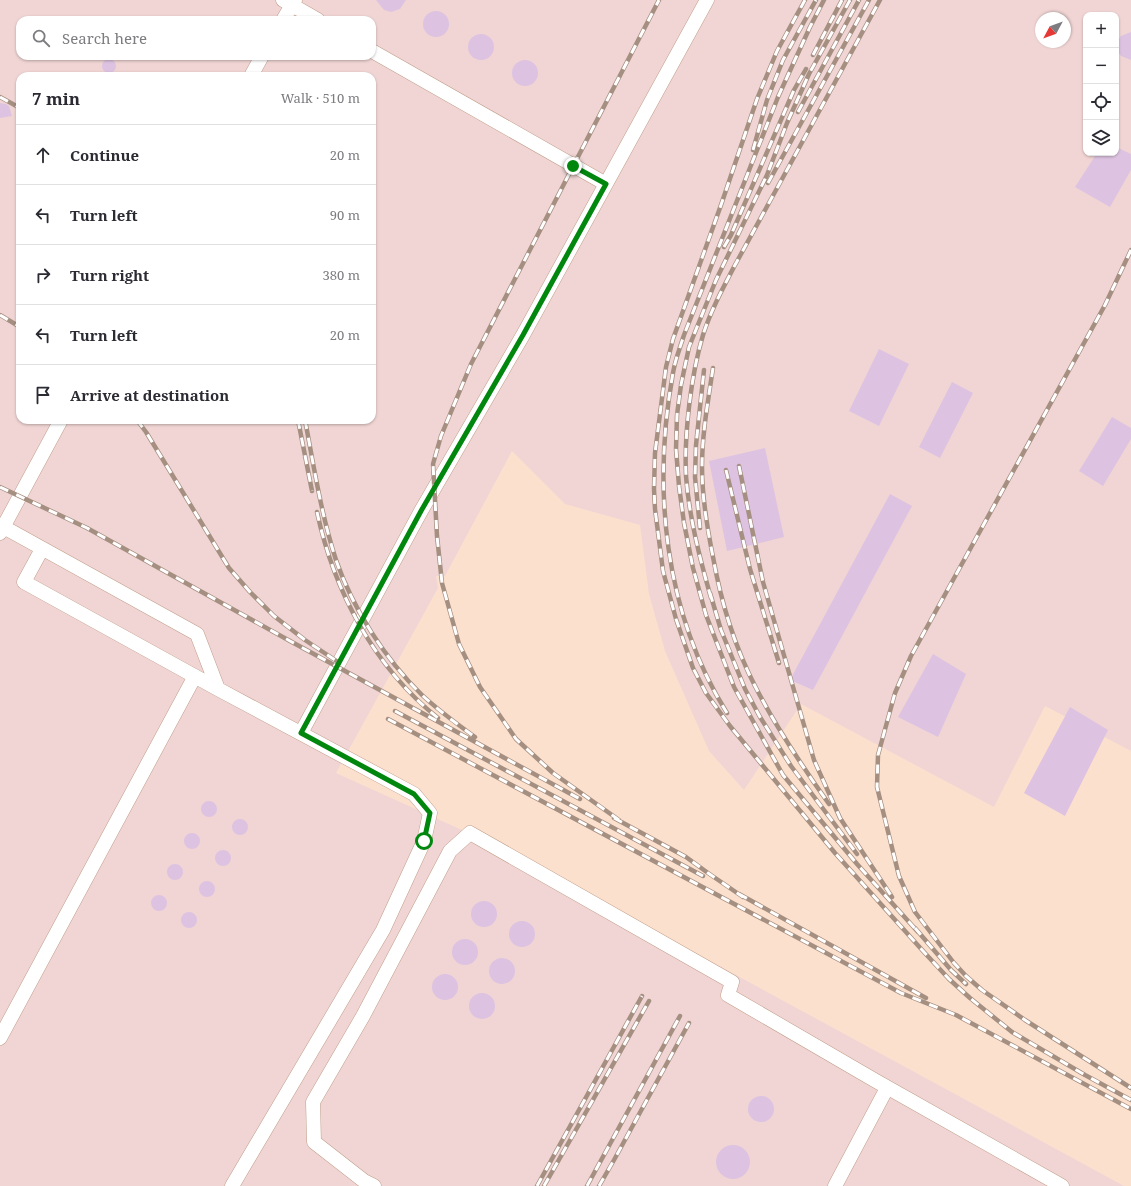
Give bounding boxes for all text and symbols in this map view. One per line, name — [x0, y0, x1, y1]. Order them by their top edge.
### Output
north arrow — [1035, 12, 1071, 48]
map controls — [1083, 12, 1119, 156]
button: + — [1083, 12, 1119, 48]
search box — [16, 16, 376, 60]
icon: search — [30, 27, 52, 49]
text: Search here — [62, 28, 147, 48]
button: − — [1083, 48, 1119, 84]
button: locate — [1083, 84, 1119, 120]
text: 7 min — [32, 87, 80, 110]
text: Walk · 510 m — [281, 89, 360, 107]
button: layers — [1083, 120, 1119, 156]
icon: ahead — [32, 144, 54, 166]
text: Continue — [70, 145, 139, 165]
text: 20 m — [330, 146, 360, 164]
route end — [564, 157, 582, 175]
icon: left — [32, 204, 54, 226]
text: Turn left — [70, 205, 138, 225]
text: 90 m — [330, 206, 360, 224]
icon: right — [32, 264, 54, 286]
text: Turn right — [70, 265, 149, 285]
text: 380 m — [323, 266, 360, 284]
icon: left — [32, 324, 54, 346]
text: Turn left — [70, 325, 138, 345]
text: 20 m — [330, 326, 360, 344]
icon: arrive — [32, 384, 54, 406]
text: Arrive at destination — [70, 385, 229, 405]
route start — [415, 832, 433, 850]

